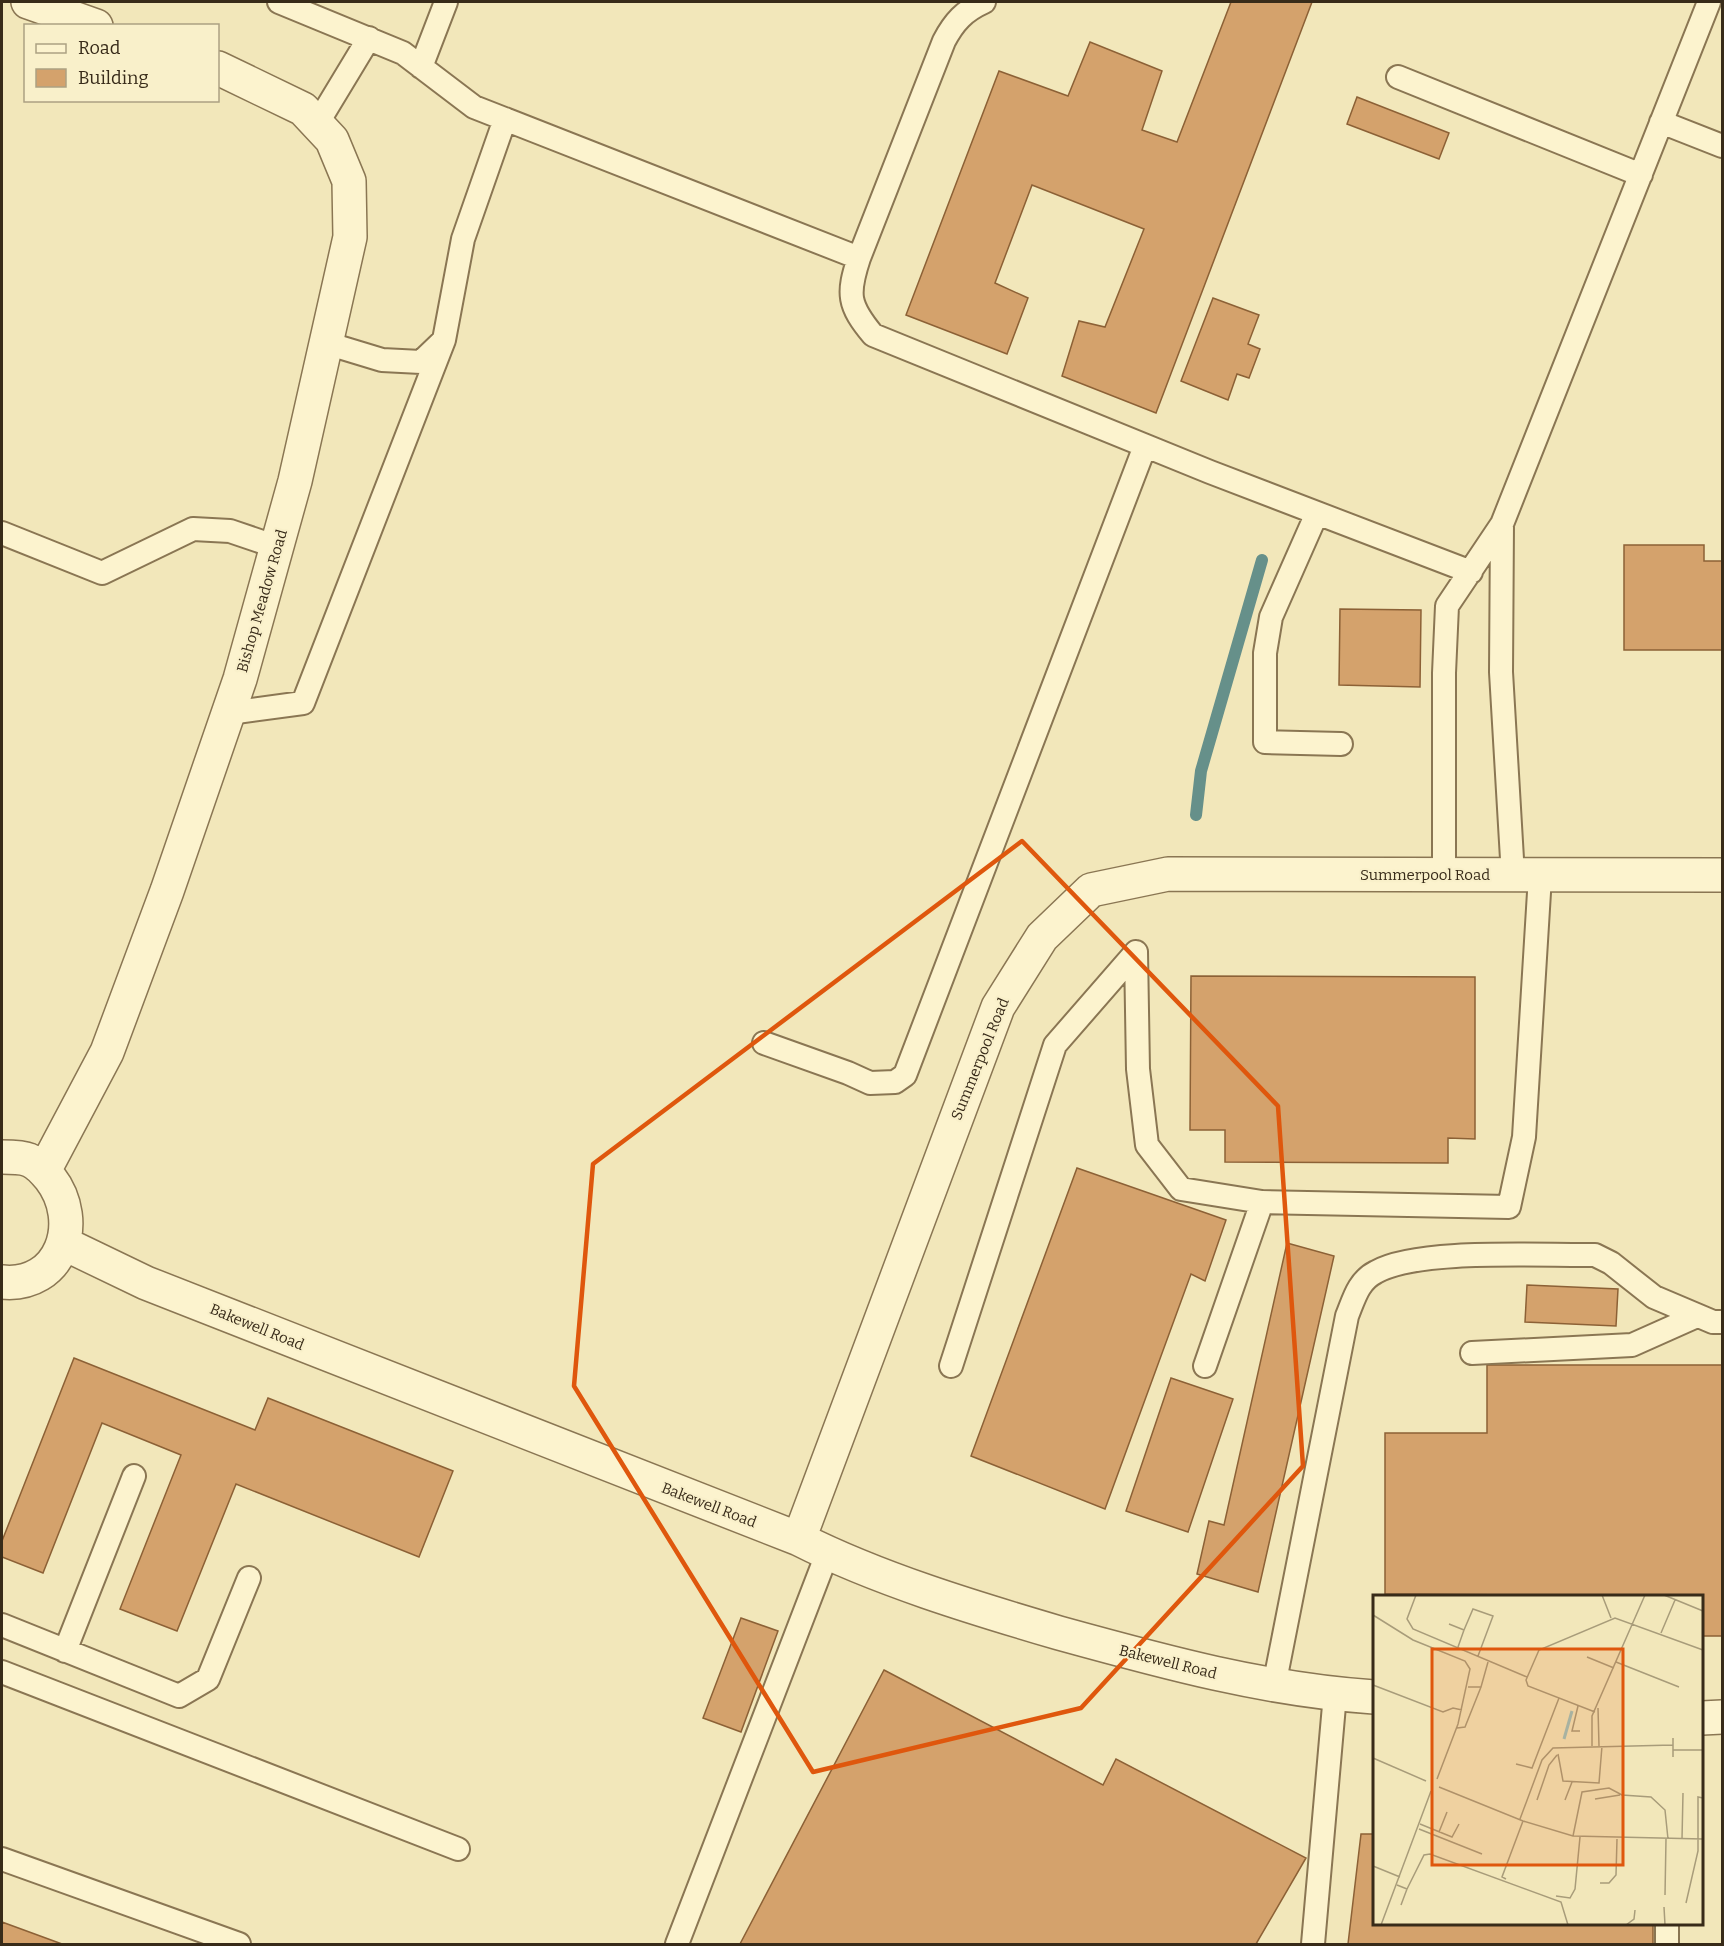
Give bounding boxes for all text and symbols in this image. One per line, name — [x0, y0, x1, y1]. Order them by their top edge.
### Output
legend — [24, 24, 219, 102]
text: Road — [78, 37, 121, 59]
text: Building — [78, 67, 149, 89]
street label: Bishop Meadow Road — [233, 527, 291, 675]
street label: Summerpool Road — [1360, 866, 1490, 884]
street label: Summerpool Road — [947, 995, 1013, 1123]
street label: Bakewell Road — [207, 1300, 307, 1354]
street label: Bakewell Road — [659, 1479, 759, 1531]
inset map — [1373, 1595, 1703, 1925]
street label: Bakewell Road — [1117, 1641, 1219, 1683]

